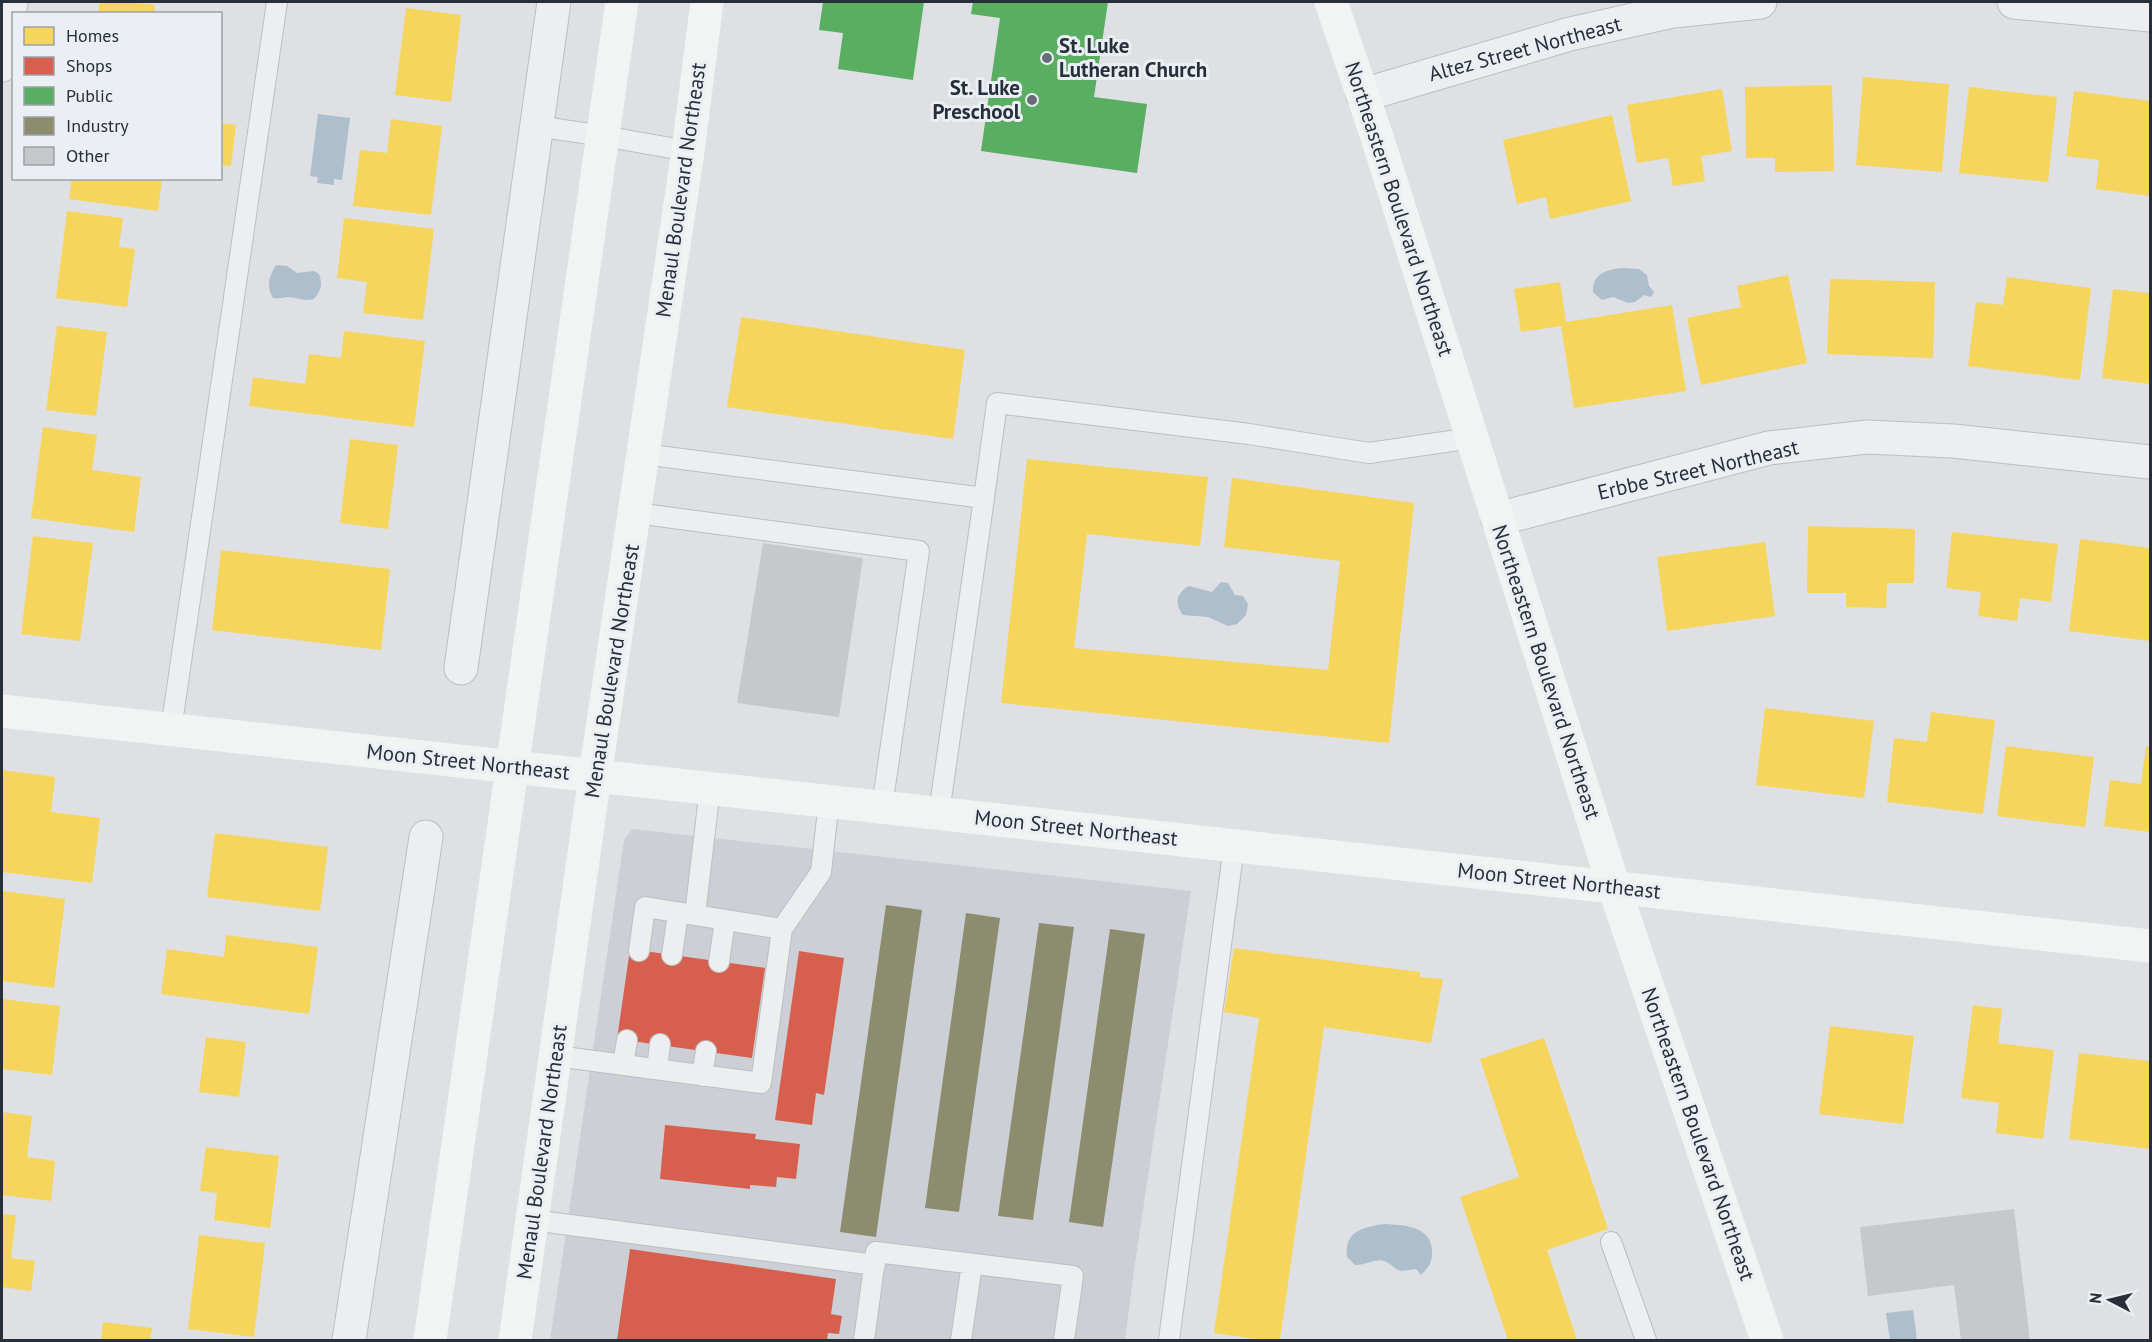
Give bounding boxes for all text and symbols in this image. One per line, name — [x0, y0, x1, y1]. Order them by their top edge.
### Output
street label: Altez Street Northeast — [1426, 10, 1624, 87]
legend — [12, 12, 222, 180]
text: Homes — [66, 24, 119, 47]
place label: St. Luke Lutheran Church — [1059, 32, 1207, 83]
marker: St. Luke Lutheran Church — [1040, 51, 1054, 65]
text: Shops — [66, 54, 112, 77]
street label: Northeastern Boulevard Northeast — [1339, 58, 1460, 360]
street label: Menaul Boulevard Northeast — [649, 61, 712, 319]
place label: St. Luke Preschool — [932, 74, 1021, 125]
text: Public — [66, 84, 113, 107]
marker: St. Luke Preschool — [1025, 93, 1039, 107]
text: Industry — [66, 114, 129, 137]
text: Other — [66, 144, 110, 167]
street label: Erbbe Street Northeast — [1595, 433, 1801, 506]
street label: Northeastern Boulevard Northeast — [1486, 521, 1607, 823]
street label: Menaul Boulevard Northeast — [578, 542, 645, 800]
street label: Moon Street Northeast — [365, 737, 571, 786]
street label: Moon Street Northeast — [973, 803, 1179, 852]
street label: Moon Street Northeast — [1456, 856, 1662, 905]
street label: Northeastern Boulevard Northeast — [1636, 984, 1761, 1284]
street label: Menaul Boulevard Northeast — [510, 1023, 573, 1281]
north arrow — [2080, 1270, 2140, 1330]
text: N — [2085, 1292, 2106, 1305]

